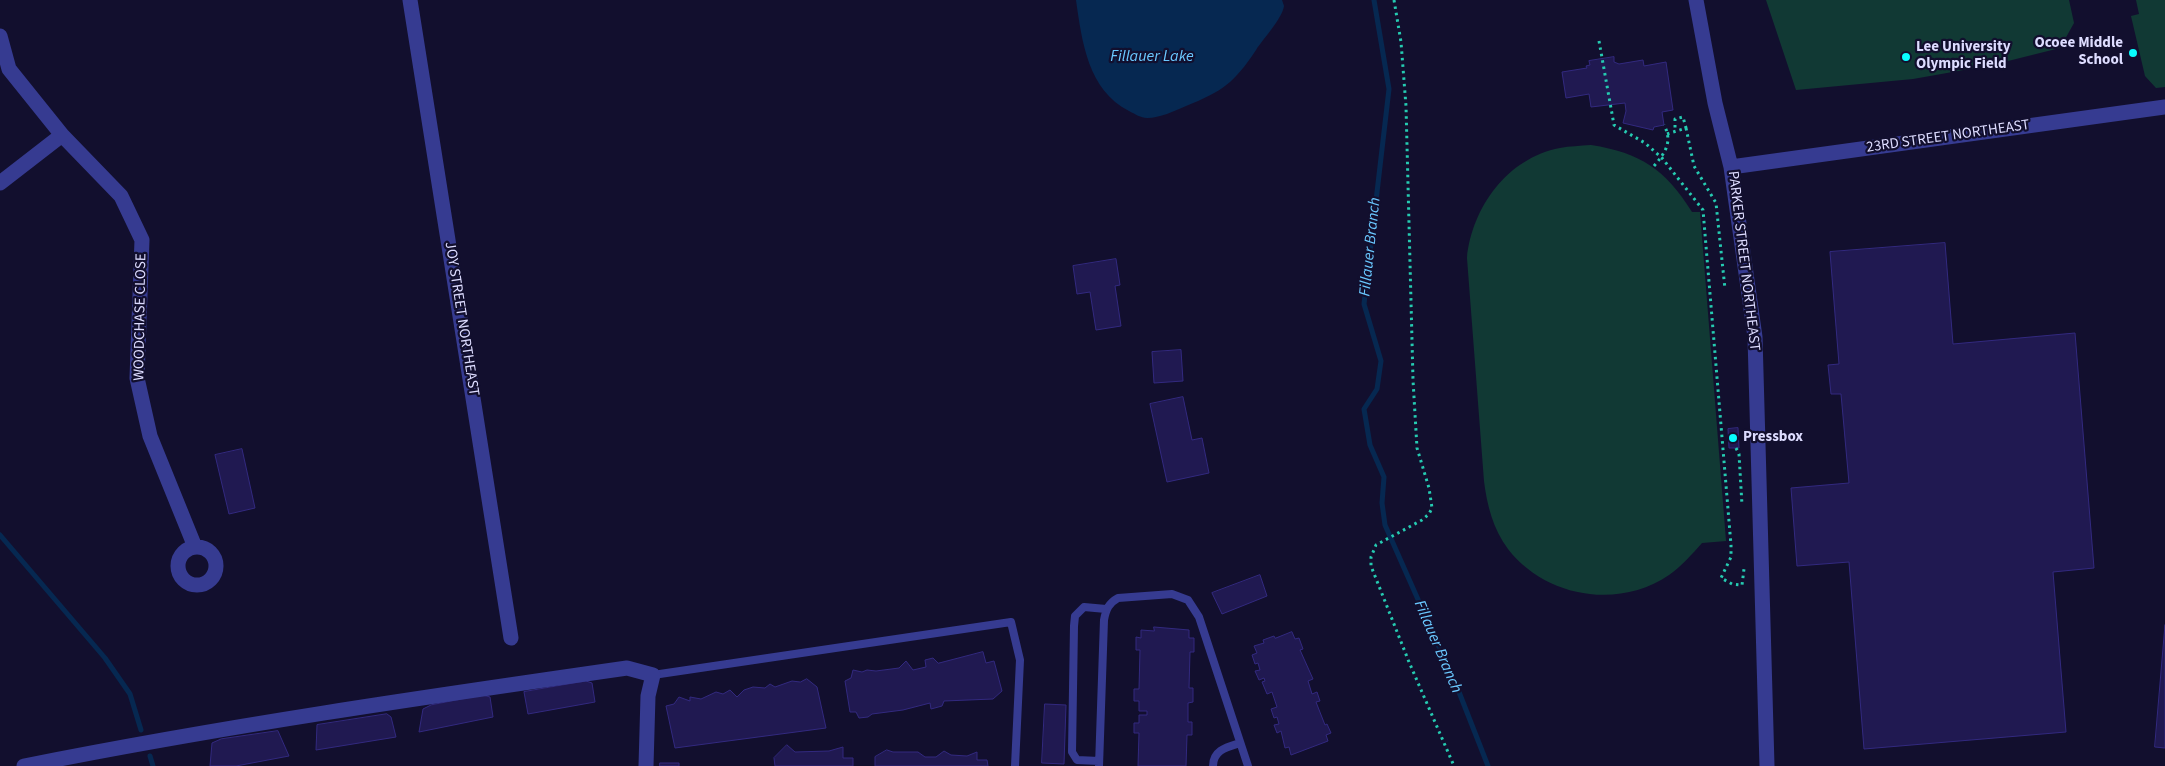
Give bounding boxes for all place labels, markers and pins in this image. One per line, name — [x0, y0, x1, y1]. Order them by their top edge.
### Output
place label: Ocoee Middle School — [2034, 35, 2123, 70]
place label: Lee University Olympic Field — [1916, 39, 2010, 74]
marker: Ocoee Middle School — [2127, 47, 2139, 59]
marker: Lee University Olympic Field — [1900, 51, 1912, 63]
place label: Pressbox — [1743, 429, 1803, 447]
marker: Pressbox — [1727, 432, 1739, 444]

